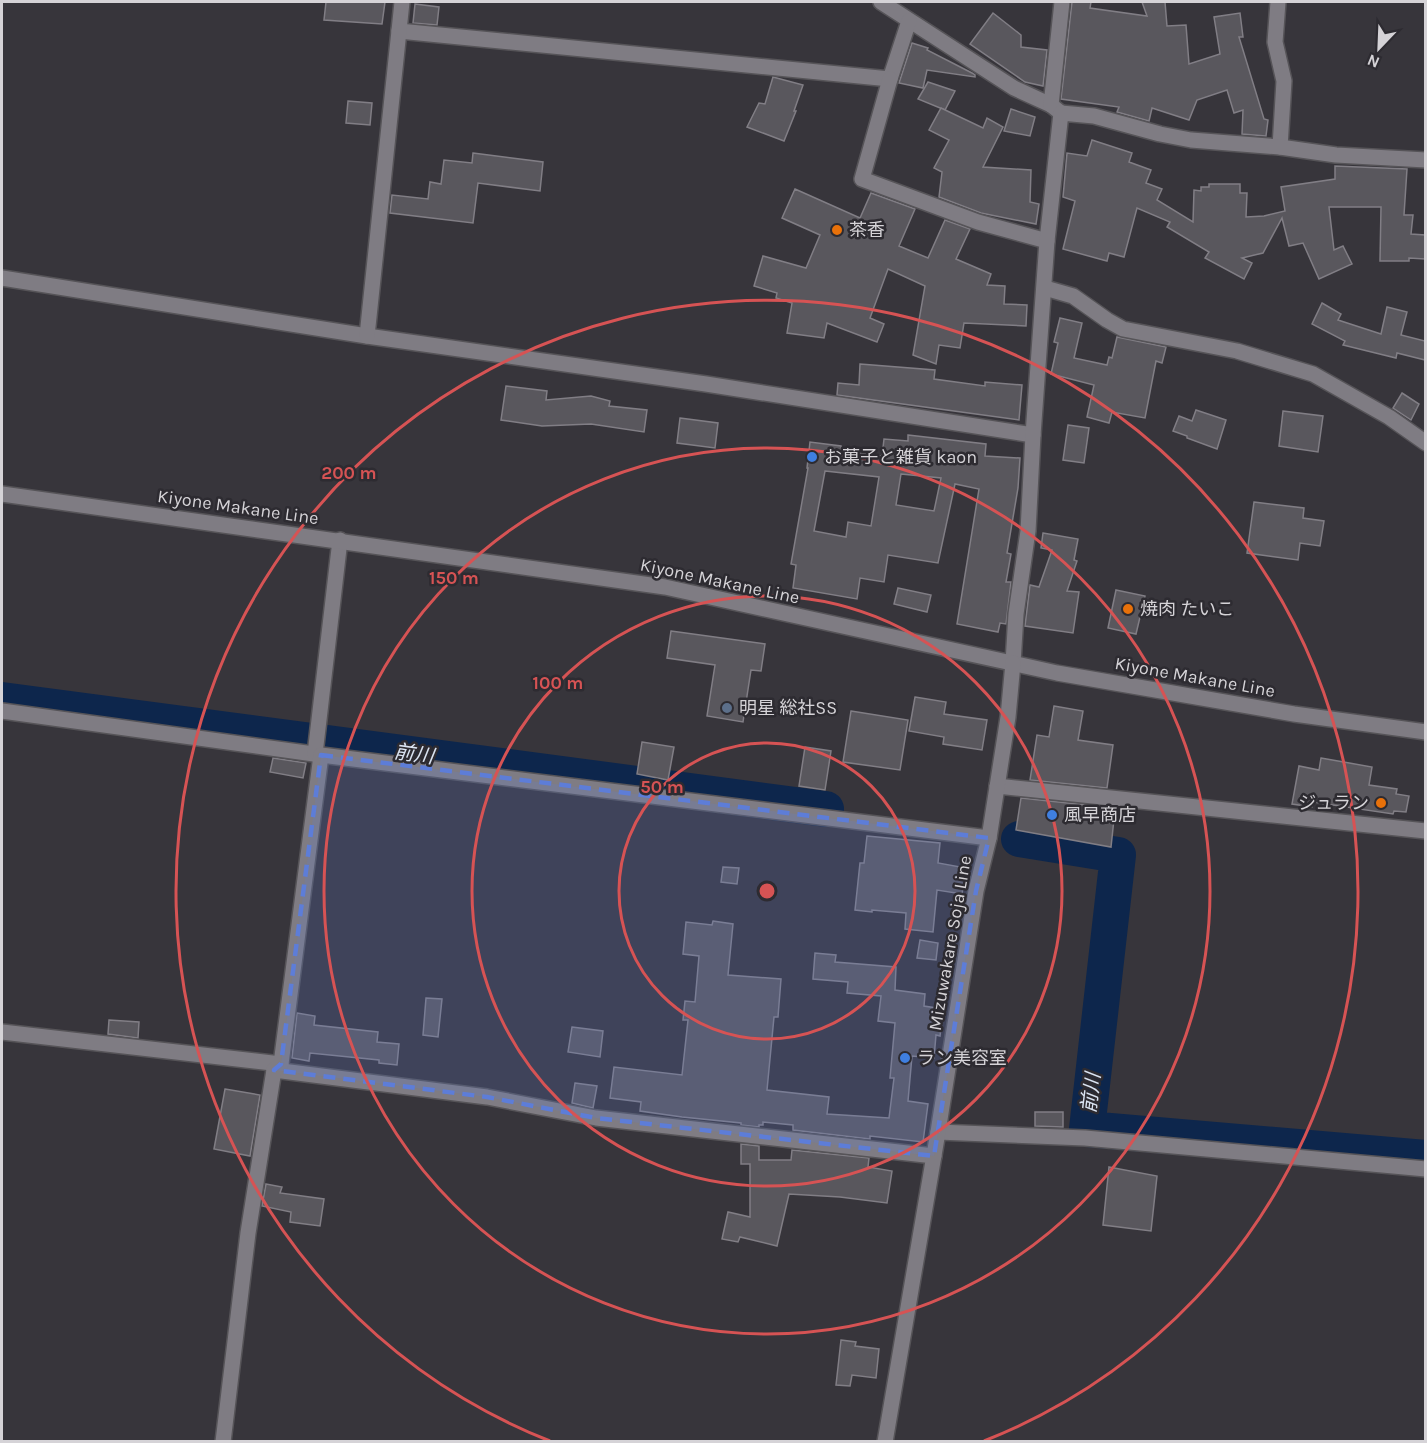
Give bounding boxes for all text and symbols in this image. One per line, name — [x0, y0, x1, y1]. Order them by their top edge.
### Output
north arrow — [1349, 18, 1409, 78]
text: N — [1364, 50, 1382, 72]
place label: 茶香 — [849, 219, 885, 241]
marker: 茶香 — [830, 223, 844, 237]
place label: お菓子と雑貨 kaon — [824, 446, 977, 468]
marker: お菓子と雑貨 kaon — [805, 450, 819, 464]
text: 200 m — [321, 462, 377, 484]
street label: Kiyone Makane Line — [156, 485, 320, 529]
street label: Kiyone Makane Line — [638, 553, 802, 609]
text: 150 m — [429, 567, 479, 589]
place label: 焼肉 たいこ — [1140, 598, 1234, 620]
marker: 焼肉 たいこ — [1121, 602, 1135, 616]
street label: Kiyone Makane Line — [1113, 652, 1277, 702]
text: 100 m — [533, 672, 583, 694]
place label: 明星 総社SS — [739, 697, 837, 719]
marker: 明星 総社SS — [720, 701, 734, 715]
water label: 前川 — [393, 740, 437, 768]
text: 50 m — [640, 776, 684, 798]
place label: ジュラン — [1298, 792, 1369, 814]
marker: ジュラン — [1374, 796, 1388, 810]
place label: 風早商店 — [1064, 804, 1136, 826]
marker: 風早商店 — [1045, 808, 1059, 822]
street label: Mizuwakare Soja Line — [924, 854, 976, 1032]
centre of rings — [757, 881, 777, 901]
place label: ラン美容室 — [917, 1047, 1007, 1069]
marker: ラン美容室 — [898, 1051, 912, 1065]
water label: 前川 — [1077, 1070, 1105, 1114]

